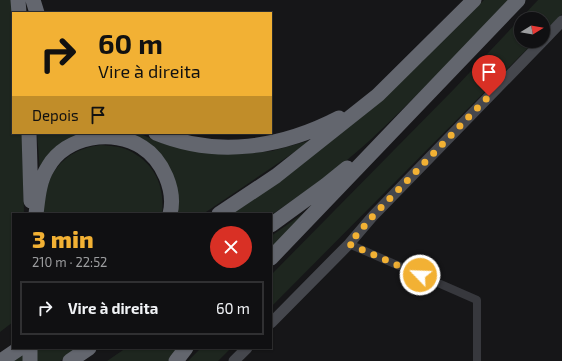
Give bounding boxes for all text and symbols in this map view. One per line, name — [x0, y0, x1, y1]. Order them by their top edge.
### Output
north arrow — [514, 12, 550, 48]
map controls — [514, 12, 550, 48]
text: 60 m — [98, 26, 163, 60]
icon: right — [32, 28, 84, 80]
pin — [472, 55, 506, 96]
text: Vire à direita — [98, 60, 201, 82]
icon: arrive — [478, 61, 500, 83]
icon: arrive — [87, 104, 109, 126]
text: Depois — [32, 106, 79, 124]
text: 3 min — [32, 224, 94, 253]
button: close — [210, 226, 252, 268]
text: 210 m · 22:52 — [32, 254, 107, 270]
position arrow — [399, 254, 441, 296]
icon: right — [34, 297, 56, 319]
text: Vire à direita — [68, 299, 158, 317]
text: 60 m — [216, 299, 250, 317]

